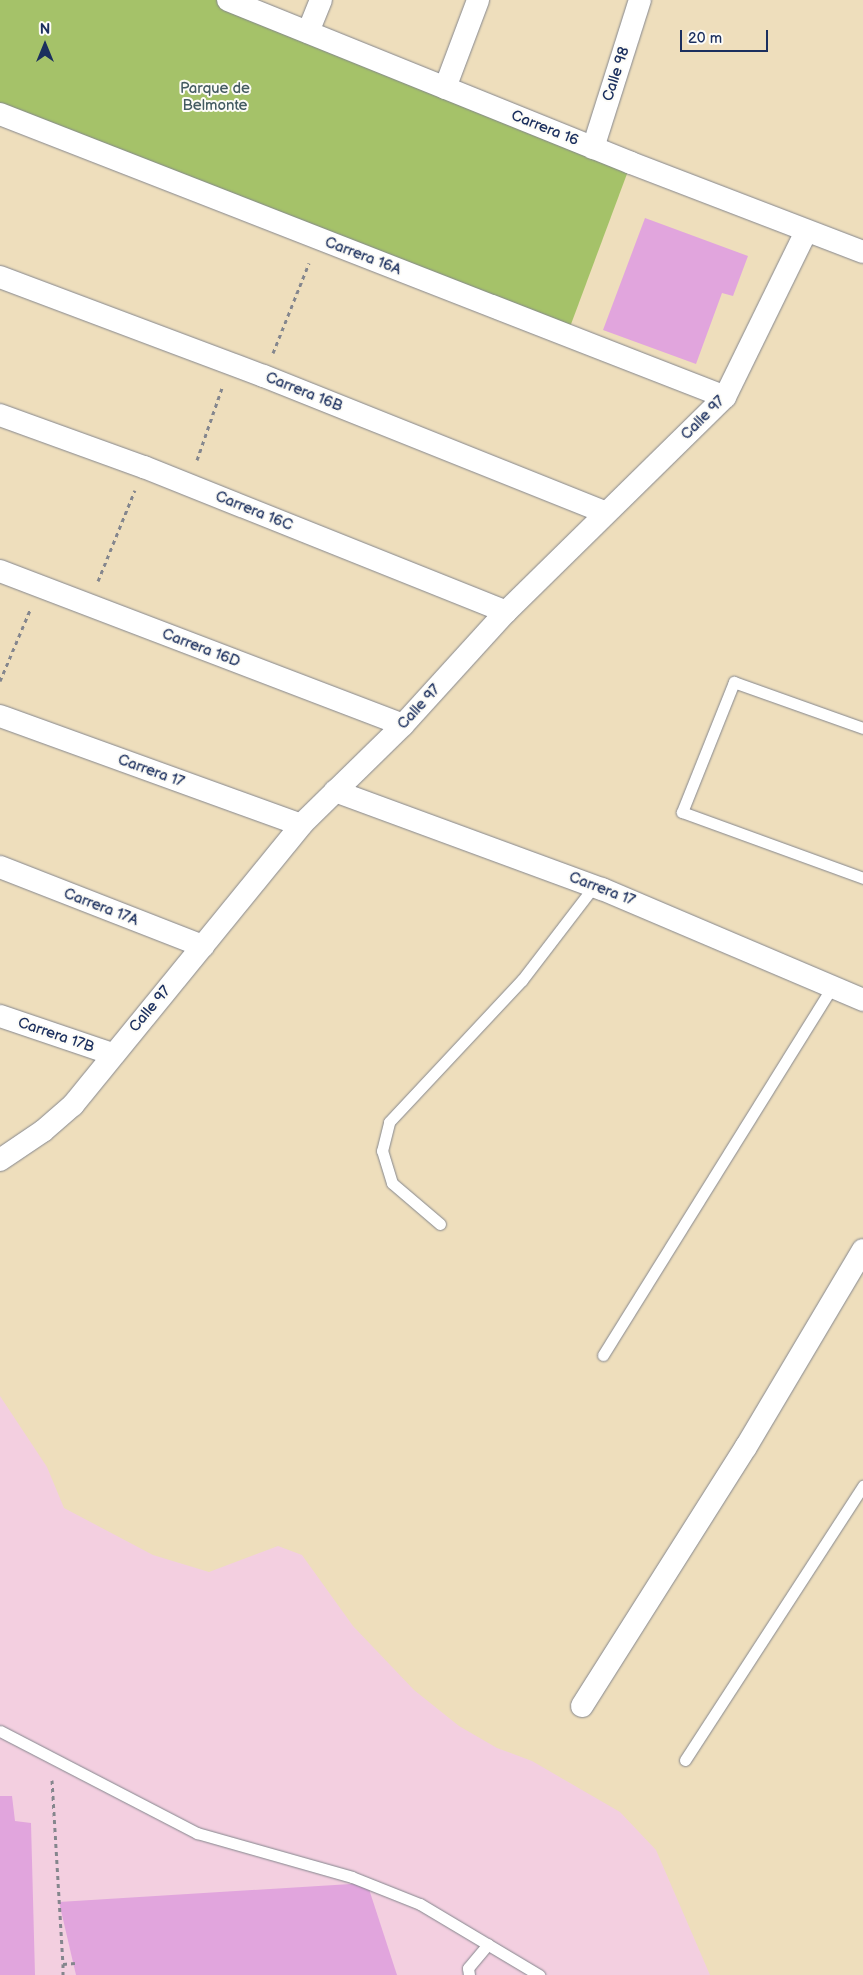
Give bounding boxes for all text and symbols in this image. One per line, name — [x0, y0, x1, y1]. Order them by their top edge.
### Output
north arrow — [20, 20, 70, 70]
scale bar — [683, 20, 770, 52]
text: N — [40, 21, 50, 38]
text: 20 m — [688, 29, 722, 48]
street label: Calle 98 — [599, 45, 633, 103]
park label: Parque de Belmonte — [180, 79, 250, 114]
street label: Carrera 16 — [509, 106, 581, 150]
street label: Carrera 16A — [322, 233, 404, 279]
street label: Carrera 16B — [263, 368, 345, 416]
street label: Calle 97 — [677, 392, 729, 444]
street label: Carrera 16C — [213, 487, 295, 535]
street label: Carrera 16D — [159, 625, 243, 671]
street label: Calle 97 — [394, 681, 444, 733]
street label: Carrera 17 — [115, 751, 187, 791]
street label: Carrera 17 — [566, 868, 638, 910]
street label: Carrera 17A — [61, 885, 141, 929]
street label: Calle 97 — [126, 982, 174, 1036]
street label: Carrera 17B — [15, 1014, 97, 1056]

